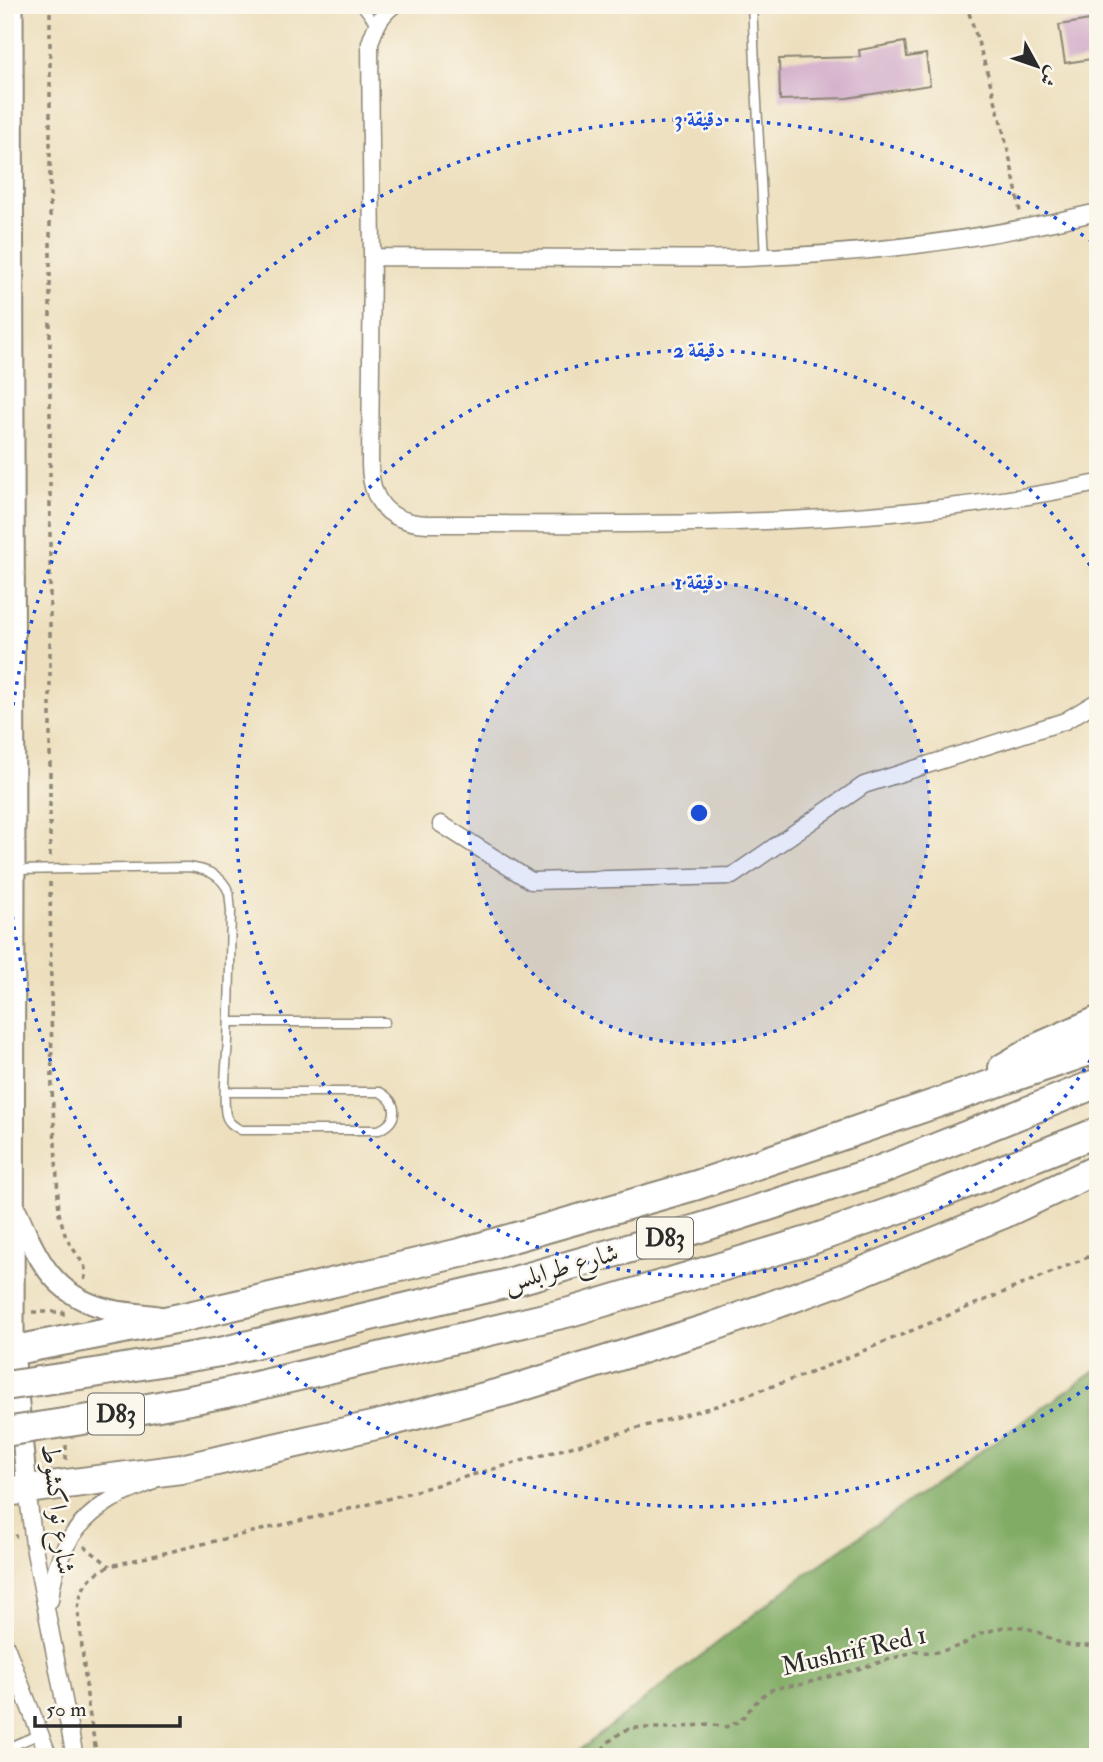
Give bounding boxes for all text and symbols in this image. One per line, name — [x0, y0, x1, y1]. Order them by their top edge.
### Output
north arrow — [1002, 32, 1072, 102]
text: ش — [1034, 61, 1065, 91]
text: 3 دقيقة — [674, 106, 724, 133]
text: 2 دقيقة — [673, 337, 725, 364]
text: 1 دقيقة — [675, 569, 723, 596]
centre of rings — [687, 801, 711, 825]
road number: D83 — [637, 1218, 693, 1258]
street label: شارع طرابلس — [500, 1236, 624, 1304]
road number: D83 — [88, 1394, 144, 1434]
street label: شارع نواكشوط — [29, 1442, 82, 1577]
street label: Mushrif Red 1 — [778, 1619, 930, 1683]
scale bar — [35, 1685, 180, 1729]
text: 50 m — [46, 1696, 87, 1723]

